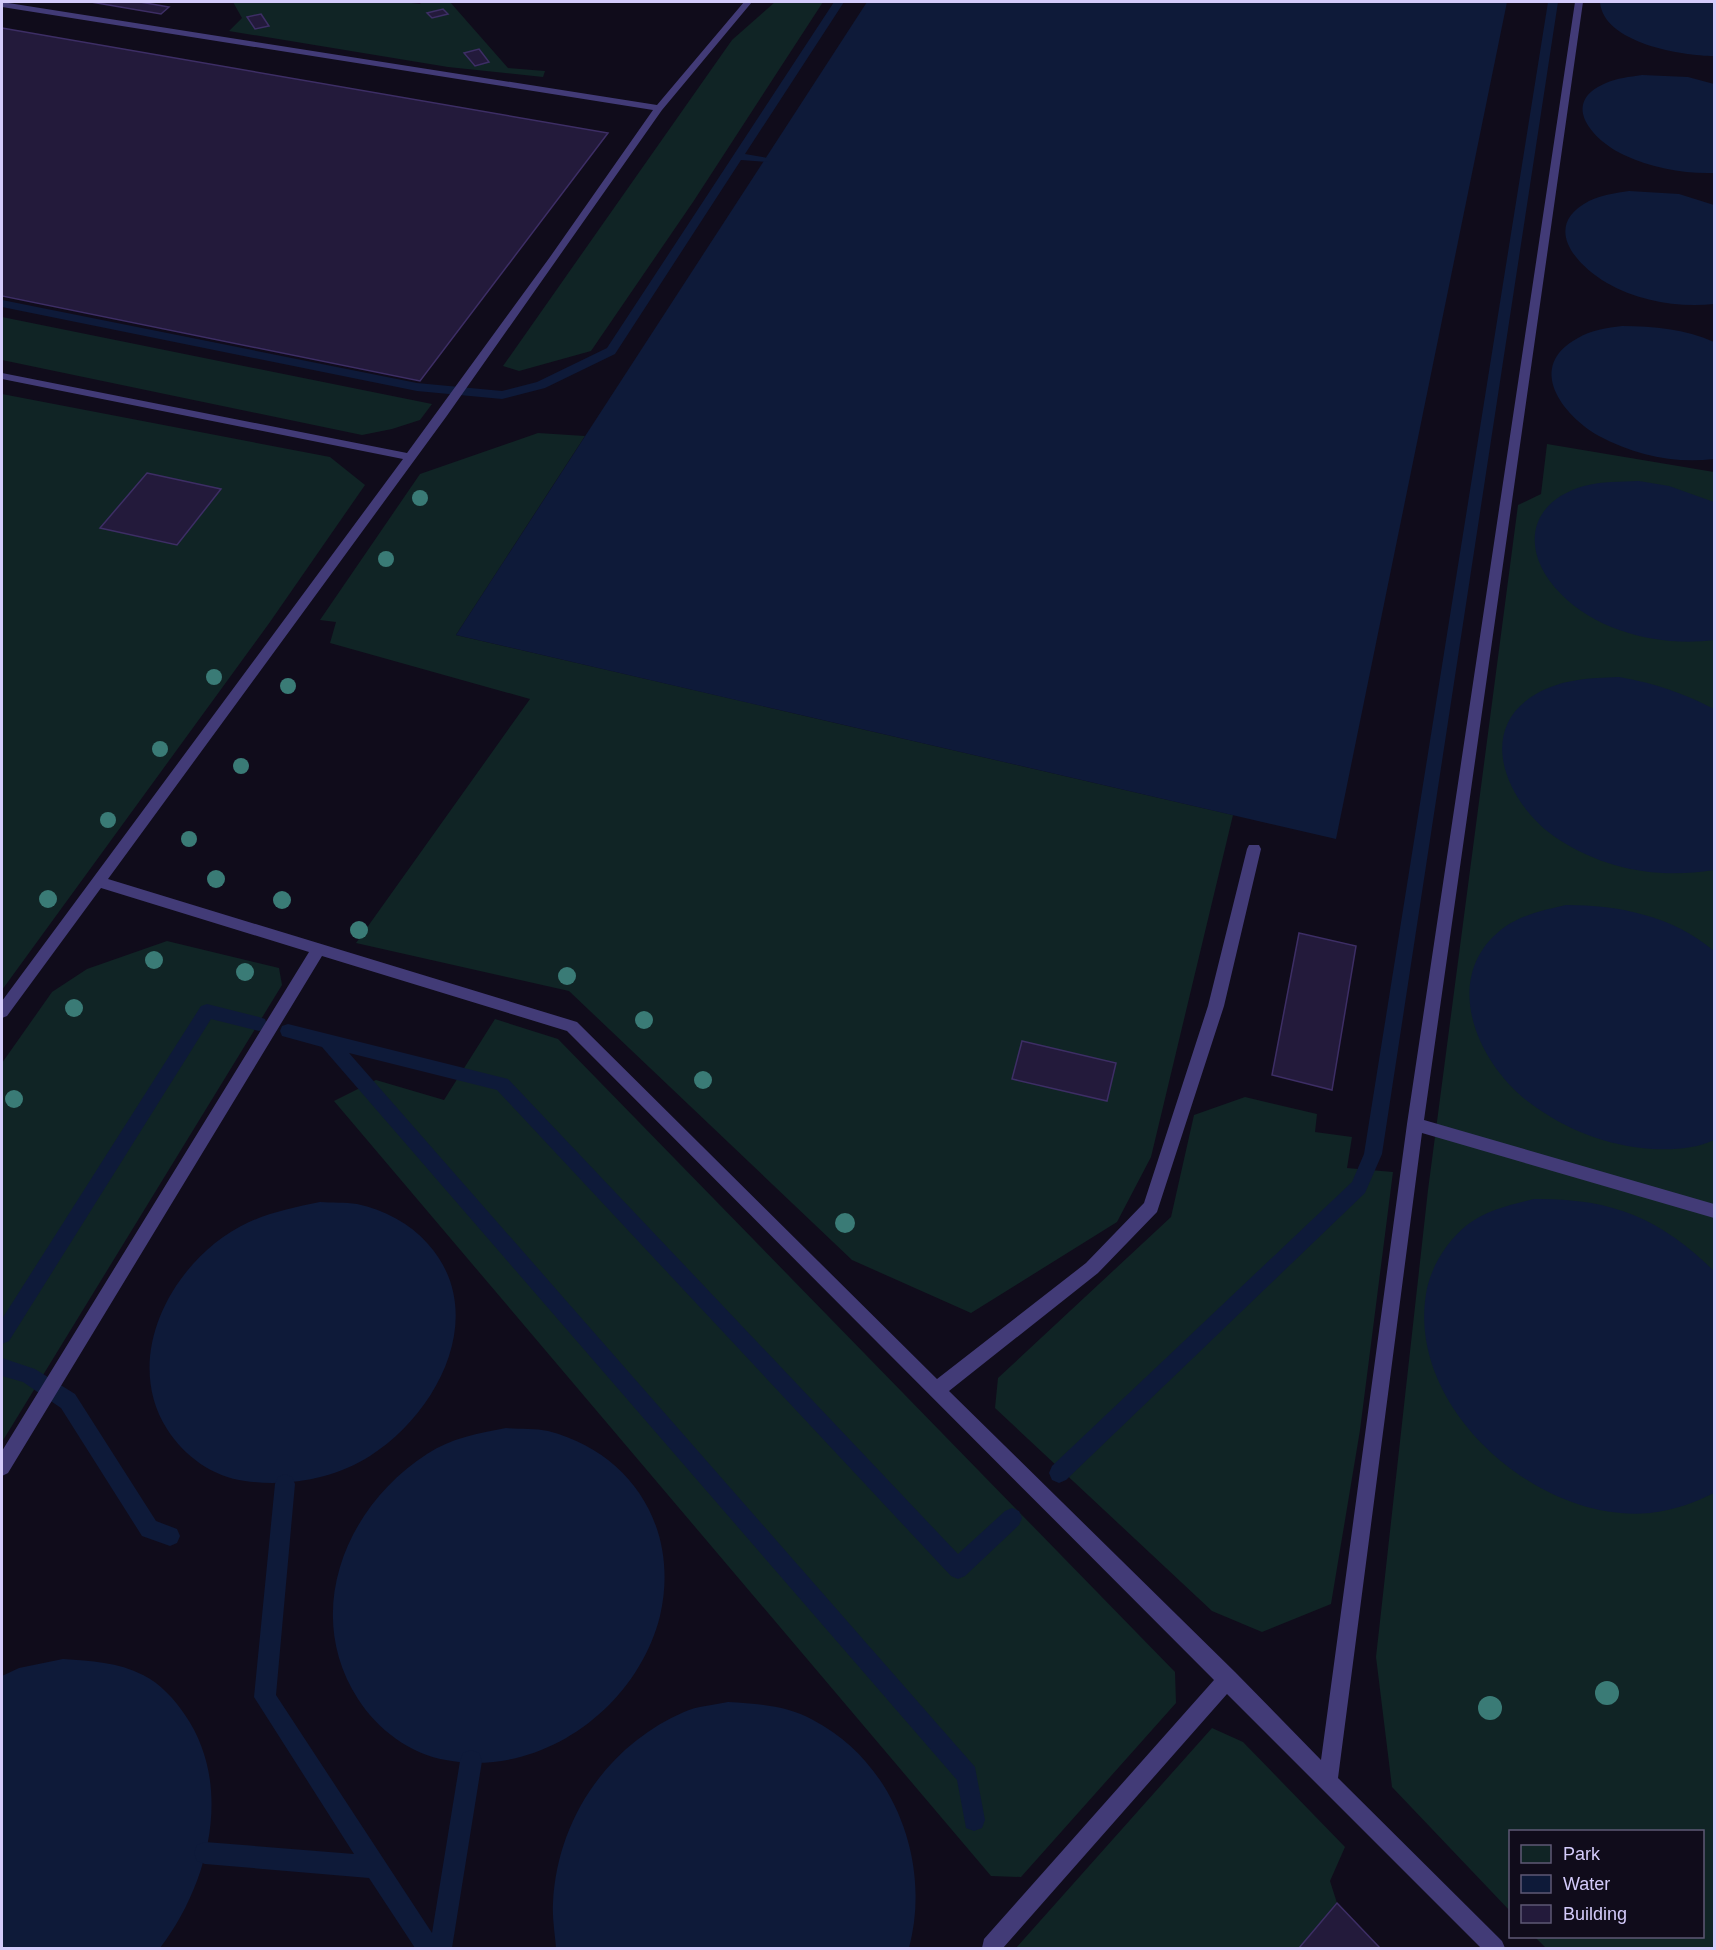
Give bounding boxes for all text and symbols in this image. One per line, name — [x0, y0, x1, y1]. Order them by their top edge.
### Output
legend — [1509, 1830, 1704, 1938]
text: Park — [1563, 1844, 1601, 1864]
text: Water — [1563, 1874, 1610, 1894]
text: Building — [1563, 1904, 1627, 1924]

